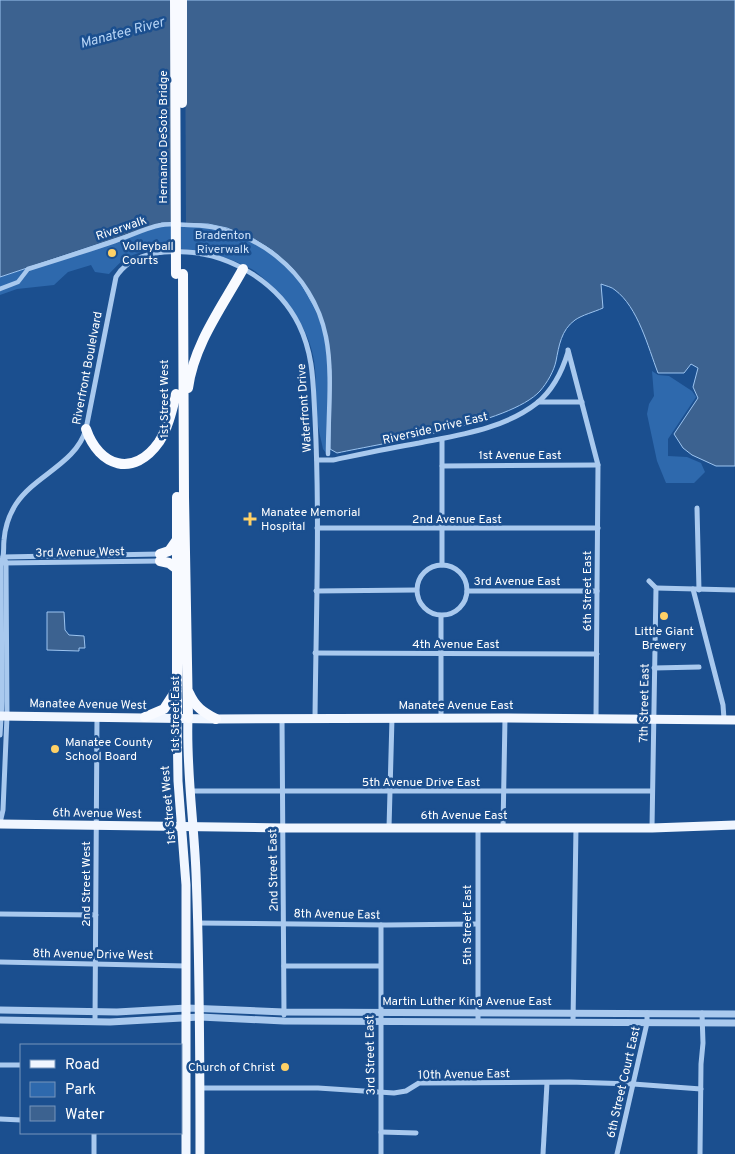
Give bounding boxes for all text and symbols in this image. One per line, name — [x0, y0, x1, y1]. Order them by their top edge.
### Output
water label: Manatee River — [78, 14, 168, 53]
street label: Hernando DeSoto Bridge — [156, 70, 172, 204]
street label: Riverwalk — [94, 213, 149, 245]
park label: Bradenton Riverwalk — [195, 228, 251, 258]
place label: Volleyball Courts — [122, 239, 174, 269]
marker: Volleyball Courts — [106, 247, 118, 259]
street label: Riverfront Boulelvard — [69, 310, 107, 426]
street label: 1st Street West — [157, 360, 173, 438]
street label: Waterfront Drive — [294, 363, 316, 453]
street label: Riverside Drive East — [381, 409, 489, 449]
street label: 1st Avenue East — [478, 448, 562, 464]
place label: Manatee Memorial Hospital — [261, 505, 360, 535]
marker: Manatee Memorial Hospital — [243, 512, 257, 526]
street label: 2nd Avenue East — [412, 512, 502, 528]
street label: 3rd Avenue West — [35, 544, 125, 562]
street label: 6th Street East — [580, 551, 596, 631]
street label: 3rd Avenue East — [473, 574, 561, 590]
marker: Little Giant Brewery — [658, 610, 670, 622]
place label: Little Giant Brewery — [634, 624, 694, 654]
street label: 4th Avenue East — [412, 637, 500, 653]
street label: 7th Street East — [636, 663, 654, 743]
street label: 1st Street East — [168, 676, 184, 752]
street label: Manatee Avenue West — [29, 696, 147, 714]
street label: Manatee Avenue East — [398, 698, 514, 714]
place label: Manatee County School Board — [65, 735, 153, 765]
marker: Manatee County School Board — [49, 743, 61, 755]
street label: 1st Street West — [158, 765, 180, 845]
street label: 5th Avenue Drive East — [362, 775, 480, 791]
street label: 6th Avenue West — [52, 805, 142, 823]
street label: 6th Avenue East — [421, 808, 507, 824]
street label: 2nd Street East — [265, 828, 283, 912]
street label: 2nd Street West — [79, 841, 95, 927]
street label: 5th Street East — [460, 885, 476, 965]
street label: 8th Avenue East — [293, 906, 381, 924]
street label: 8th Avenue Drive West — [33, 946, 153, 964]
street label: Martin Luther King Avenue East — [382, 994, 552, 1010]
street label: 3rd Street East — [362, 1015, 380, 1095]
street label: 6th Street Court East — [603, 1025, 645, 1140]
legend — [20, 1044, 182, 1134]
text: Road — [65, 1056, 100, 1075]
place label: Church of Christ — [188, 1060, 275, 1076]
marker: Church of Christ — [279, 1061, 291, 1073]
street label: 10th Avenue East — [418, 1066, 510, 1084]
text: Park — [65, 1081, 96, 1100]
text: Water — [65, 1106, 105, 1125]

